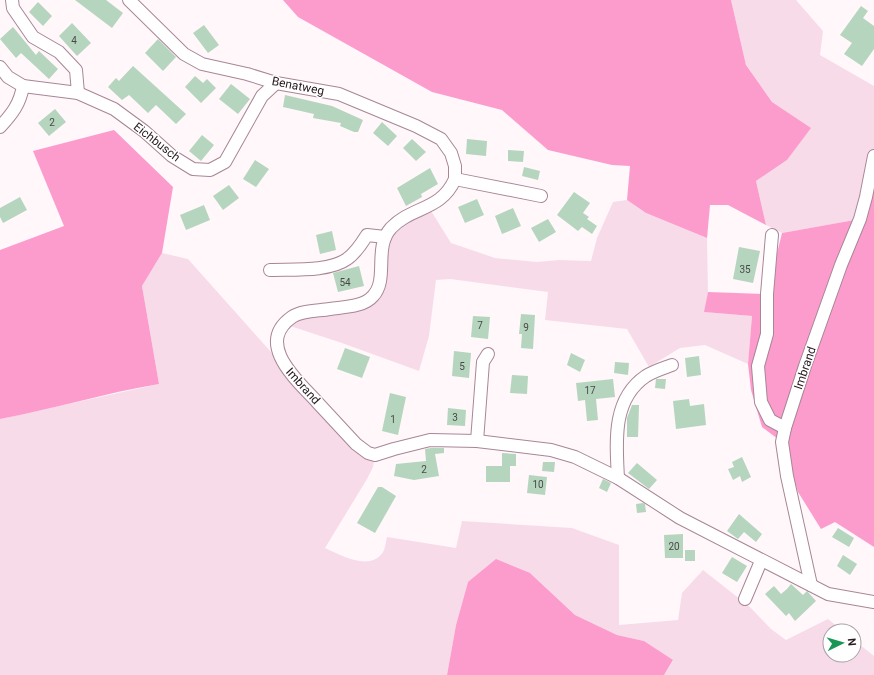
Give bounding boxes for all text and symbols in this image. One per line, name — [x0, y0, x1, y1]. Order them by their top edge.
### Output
house number: 4 — [71, 35, 77, 46]
street label: Benatweg — [271, 74, 325, 98]
house number: 2 — [49, 117, 55, 128]
street label: Eichbusch — [131, 120, 183, 164]
house number: 35 — [739, 264, 751, 275]
house number: 54 — [339, 277, 351, 288]
house number: 7 — [477, 320, 483, 331]
house number: 9 — [523, 322, 529, 333]
street label: Imbrand — [791, 345, 819, 391]
house number: 5 — [459, 361, 465, 372]
street label: Imbrand — [283, 365, 323, 407]
house number: 17 — [584, 385, 596, 396]
house number: 3 — [452, 412, 458, 423]
house number: 1 — [390, 414, 396, 425]
house number: 2 — [421, 464, 427, 475]
house number: 10 — [532, 479, 544, 490]
house number: 20 — [668, 541, 680, 552]
north arrow — [822, 623, 862, 663]
text: N — [845, 638, 858, 647]

